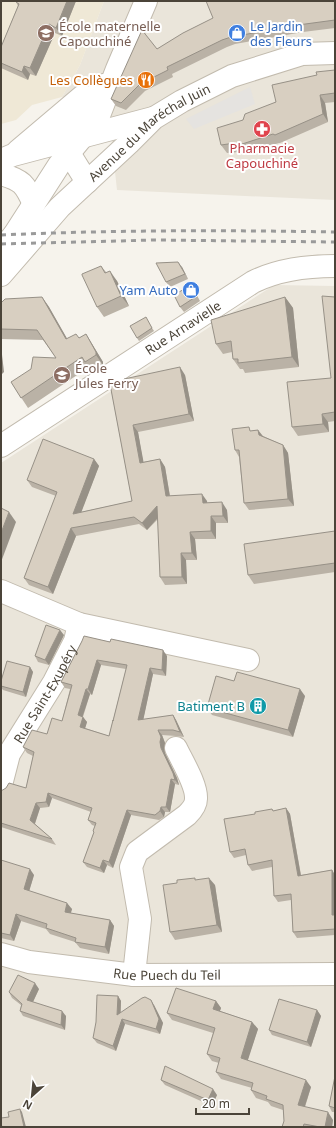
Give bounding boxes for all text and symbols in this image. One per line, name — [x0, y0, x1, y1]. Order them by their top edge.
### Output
place label: École maternelle Capouchiné — [59, 17, 161, 50]
place label: Le Jardin des Fleurs — [250, 17, 312, 50]
school or university icon: École maternelle Capouchiné — [36, 23, 56, 43]
shop icon: Le Jardin des Fleurs — [227, 23, 247, 43]
restaurant icon: Les Collègues — [136, 70, 156, 90]
place label: Les Collègues — [50, 71, 133, 89]
street label: Avenue du Maréchal Juin — [84, 79, 213, 186]
pharmacy icon: Pharmacie Capouchiné — [252, 119, 272, 139]
place label: Pharmacie Capouchiné — [226, 139, 298, 172]
shop icon: Yam Auto — [181, 280, 201, 300]
place label: Yam Auto — [120, 281, 178, 299]
street label: Rue Arnavielle — [141, 296, 224, 359]
place label: École Jules Ferry — [73, 359, 139, 392]
school or university icon: École Jules Ferry — [52, 365, 72, 385]
street label: Rue Saint-Exupéry — [9, 641, 81, 747]
building icon: Batiment B — [248, 696, 268, 716]
place label: Batiment B — [177, 697, 245, 715]
street label: Rue Puech du Teil — [112, 964, 221, 984]
north arrow — [12, 1076, 52, 1116]
scale bar — [196, 1090, 249, 1116]
text: 20 m — [202, 1095, 230, 1112]
text: N — [20, 1097, 35, 1114]

